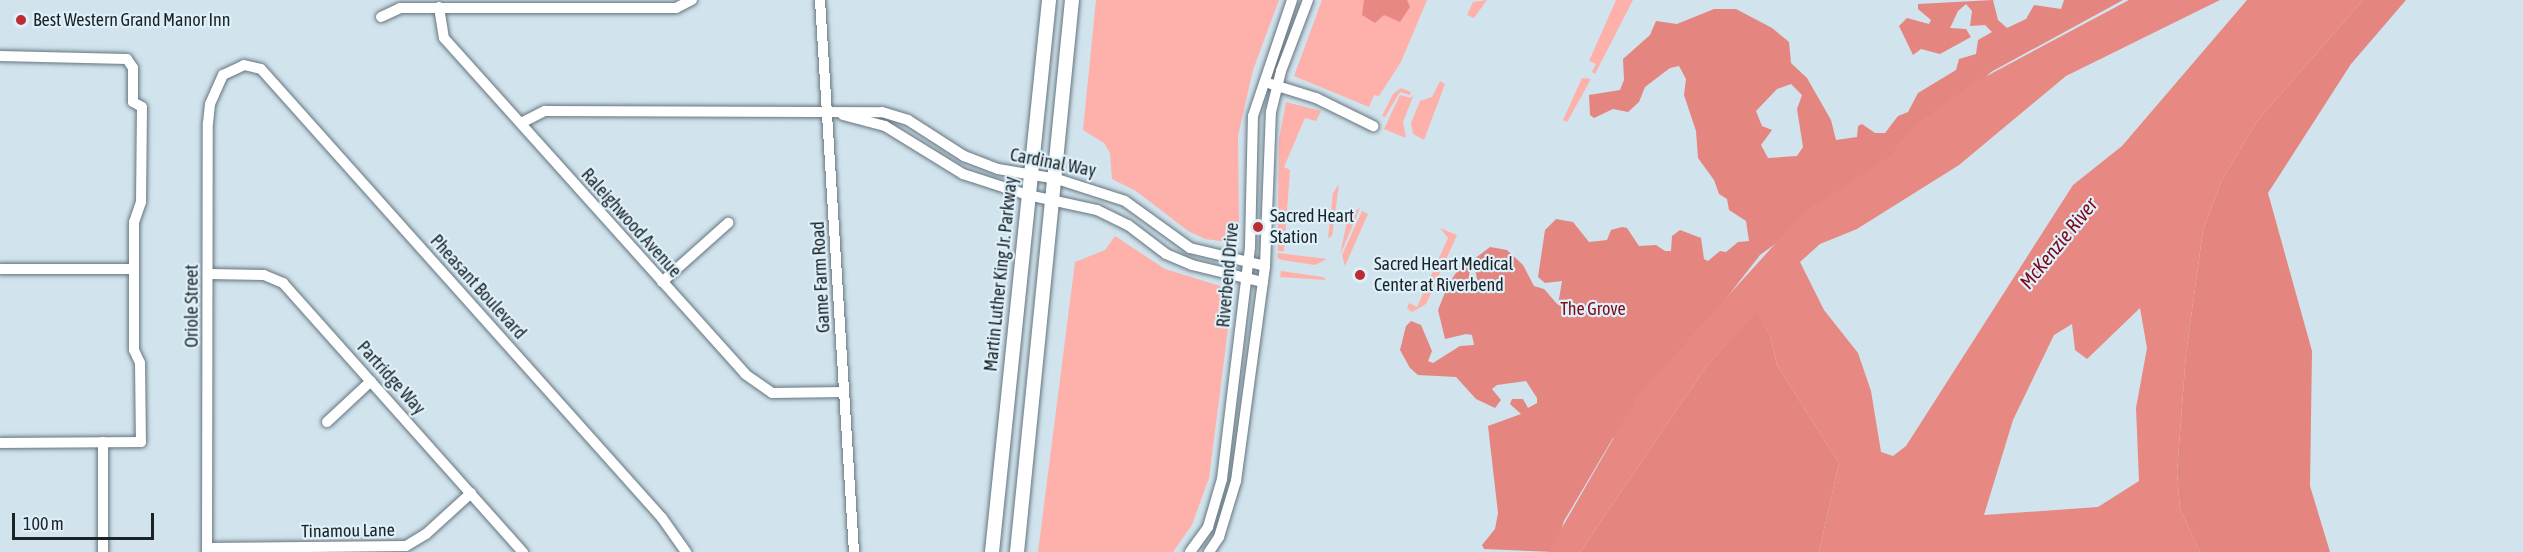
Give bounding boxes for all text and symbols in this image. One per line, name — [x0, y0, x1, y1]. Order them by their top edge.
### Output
place label: Best Western Grand Manor Inn — [33, 9, 230, 31]
marker: Best Western Grand Manor Inn — [14, 13, 28, 27]
street label: Cardinal Way — [1008, 144, 1098, 182]
street label: Raleighwood Avenue — [576, 164, 686, 282]
street label: Martin Luther King Jr. Parkway — [980, 175, 1022, 373]
water label: McKenzie River — [2014, 193, 2102, 293]
place label: Sacred Heart Station — [1270, 206, 1354, 248]
marker: Sacred Heart Station — [1251, 220, 1265, 234]
street label: Game Farm Road — [807, 221, 835, 333]
street label: Riverbend Drive — [1213, 222, 1243, 328]
street label: Pheasant Boulevard — [426, 230, 530, 344]
place label: Sacred Heart Medical Center at Riverbend — [1374, 254, 1513, 296]
street label: Oriole Street — [181, 264, 203, 348]
marker: Sacred Heart Medical Center at Riverbend — [1351, 266, 1369, 284]
park label: The Grove — [1560, 298, 1626, 320]
street label: Partridge Way — [352, 337, 430, 419]
scale bar — [15, 501, 158, 539]
text: 100 m — [23, 513, 64, 534]
street label: Tinamou Lane — [301, 519, 395, 543]

